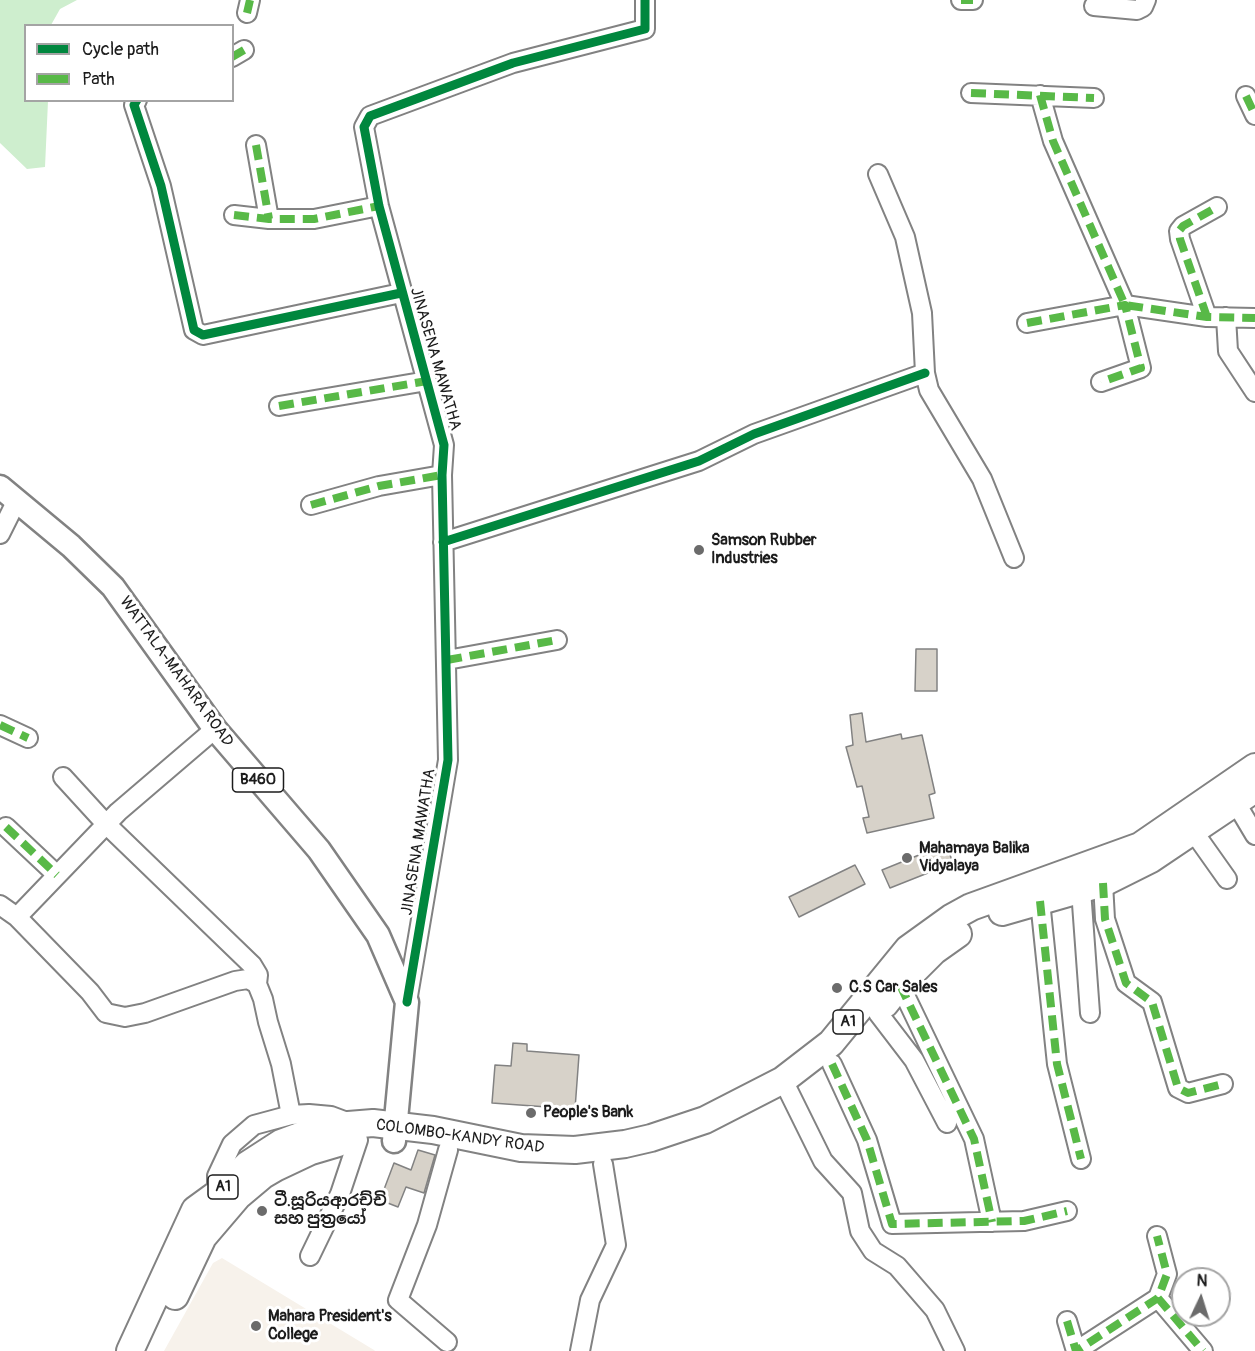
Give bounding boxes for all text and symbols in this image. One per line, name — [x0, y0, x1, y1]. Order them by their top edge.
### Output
legend — [24, 24, 234, 102]
text: Cycle path — [82, 38, 159, 61]
text: Path — [82, 68, 115, 91]
street label: JINASENA MAWATHA — [405, 285, 465, 433]
place label: Samson Rubber Industries — [711, 531, 816, 569]
marker: Samson Rubber Industries — [692, 543, 706, 557]
street label: WATTALA-MAHARA ROAD — [115, 593, 237, 751]
street label: JINASENA MAWATHA — [398, 767, 440, 917]
road number: B460 — [232, 768, 284, 792]
place label: Mahamaya Balika Vidyalaya — [919, 839, 1030, 877]
marker: Mahamaya Balika Vidyalaya — [900, 851, 914, 865]
place label: C.S Car Sales — [849, 978, 937, 998]
marker: C.S Car Sales — [830, 981, 844, 995]
road number: A1 — [833, 1010, 863, 1034]
place label: People's Bank — [543, 1103, 633, 1123]
marker: People's Bank — [524, 1106, 538, 1120]
street label: COLOMBO-KANDY ROAD — [375, 1116, 545, 1158]
road number: A1 — [208, 1175, 238, 1199]
place label: ටී.සූරියආරච්චි සහ පුත්‍රයෝ — [274, 1192, 387, 1230]
marker: ටී.සූරියආරච්චි සහ පුත්‍රයෝ — [255, 1204, 269, 1218]
north arrow — [1171, 1267, 1231, 1327]
text: N — [1196, 1271, 1208, 1291]
place label: Mahara President's College — [268, 1307, 392, 1345]
marker: Mahara President's College — [249, 1319, 263, 1333]

